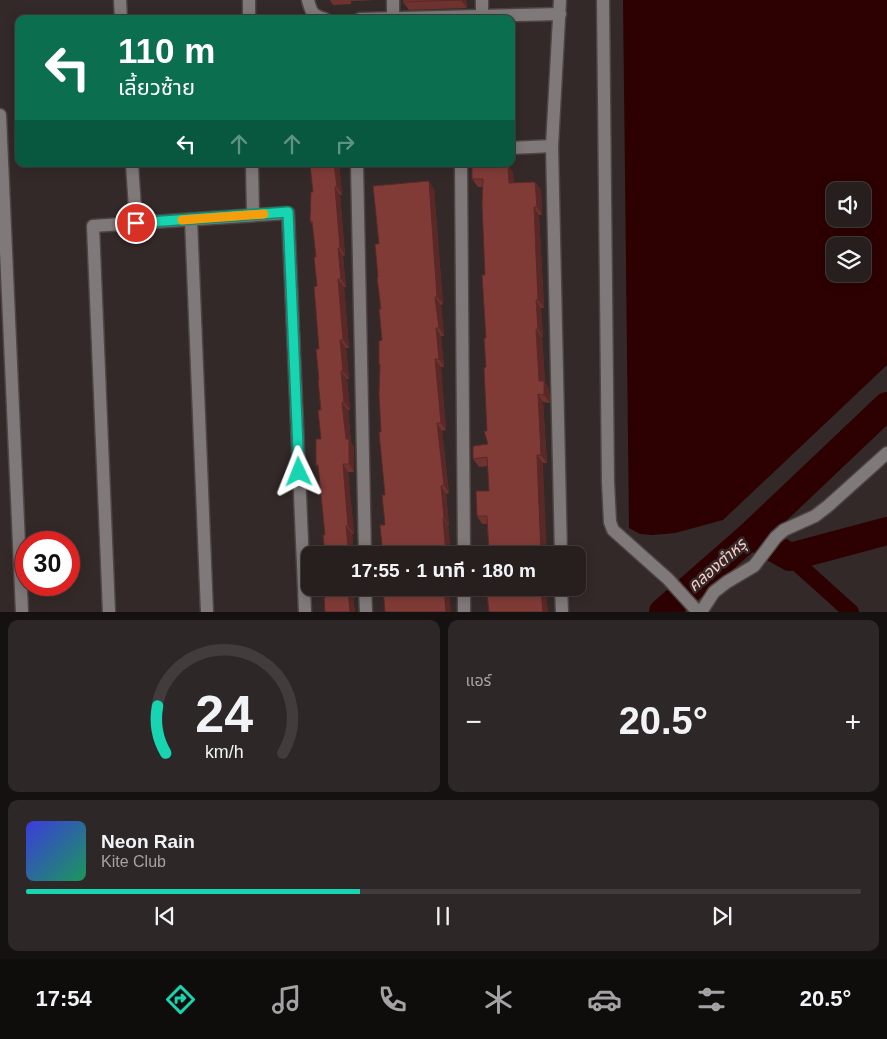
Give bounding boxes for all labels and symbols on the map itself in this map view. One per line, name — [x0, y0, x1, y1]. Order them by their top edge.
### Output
pin — [115, 202, 157, 244]
position arrow — [272, 445, 324, 497]
speed limit sign: 30 — [15, 531, 80, 596]
water label: คลองตำหรุ — [685, 535, 751, 596]

